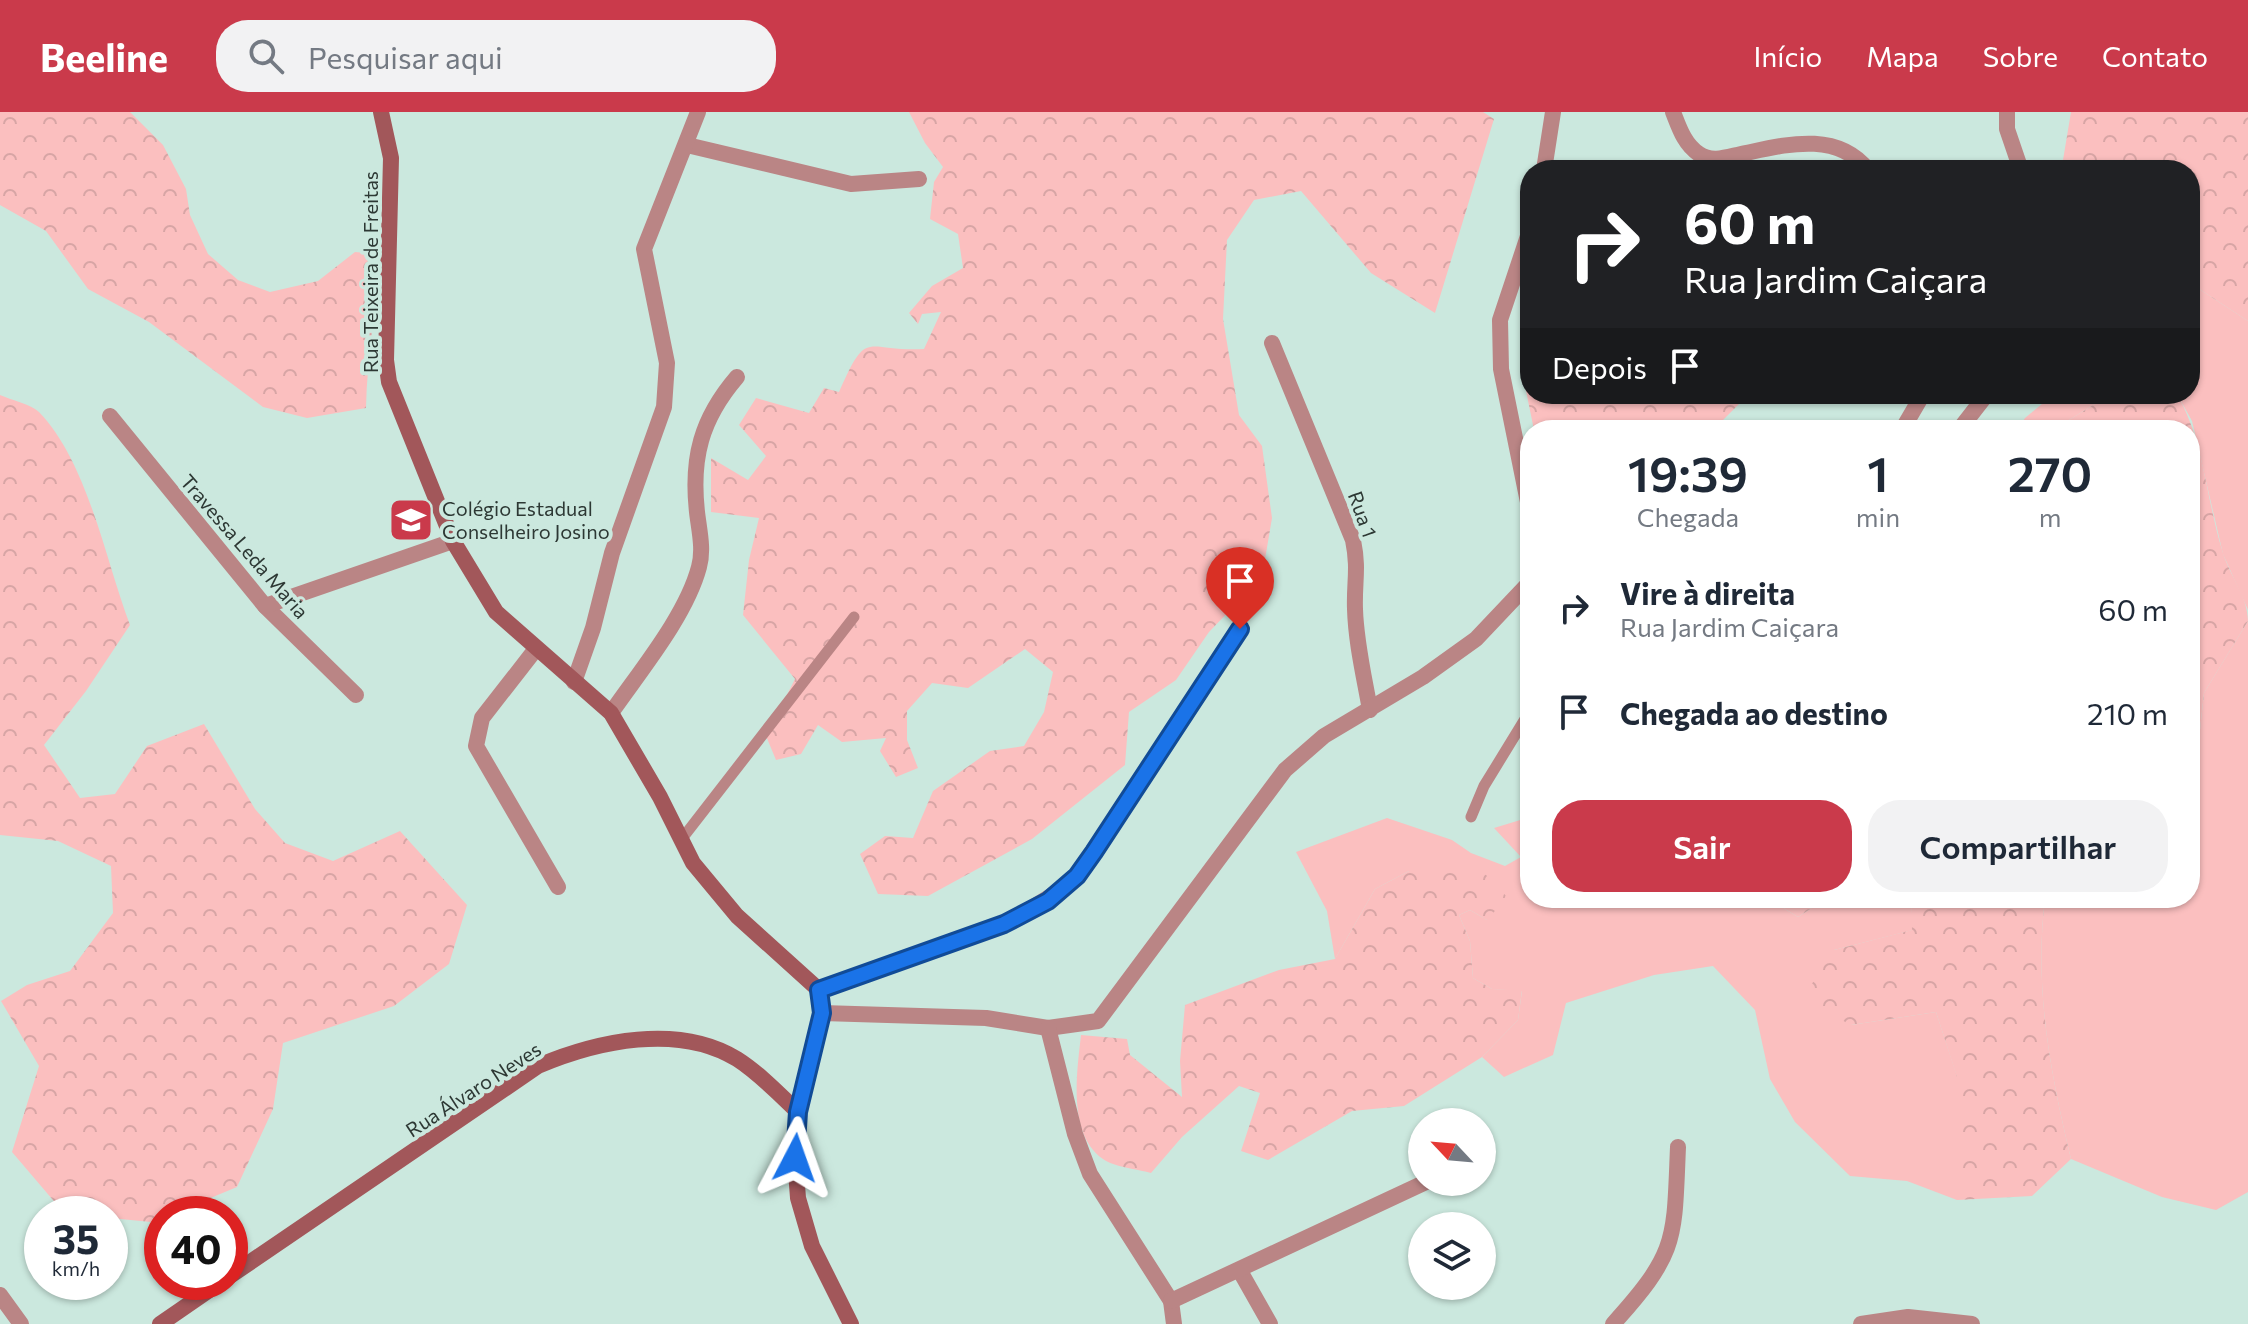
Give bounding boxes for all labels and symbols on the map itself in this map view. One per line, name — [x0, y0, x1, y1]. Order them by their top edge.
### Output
street label: Rua Teixeira de Freitas — [358, 171, 382, 373]
street label: Travessa Leda Maria — [176, 469, 314, 623]
street label: Rua 1 — [1344, 488, 1382, 540]
school or university icon: Colégio Estadual Conselheiro Josino — [387, 496, 435, 544]
place label: Colégio Estadual Conselheiro Josino — [442, 496, 610, 543]
pin — [1206, 547, 1274, 629]
street label: Rua Álvaro Neves — [401, 1036, 545, 1142]
north arrow — [1408, 1108, 1496, 1196]
position arrow — [753, 1116, 837, 1200]
speed limit sign: 40 — [144, 1196, 248, 1300]

